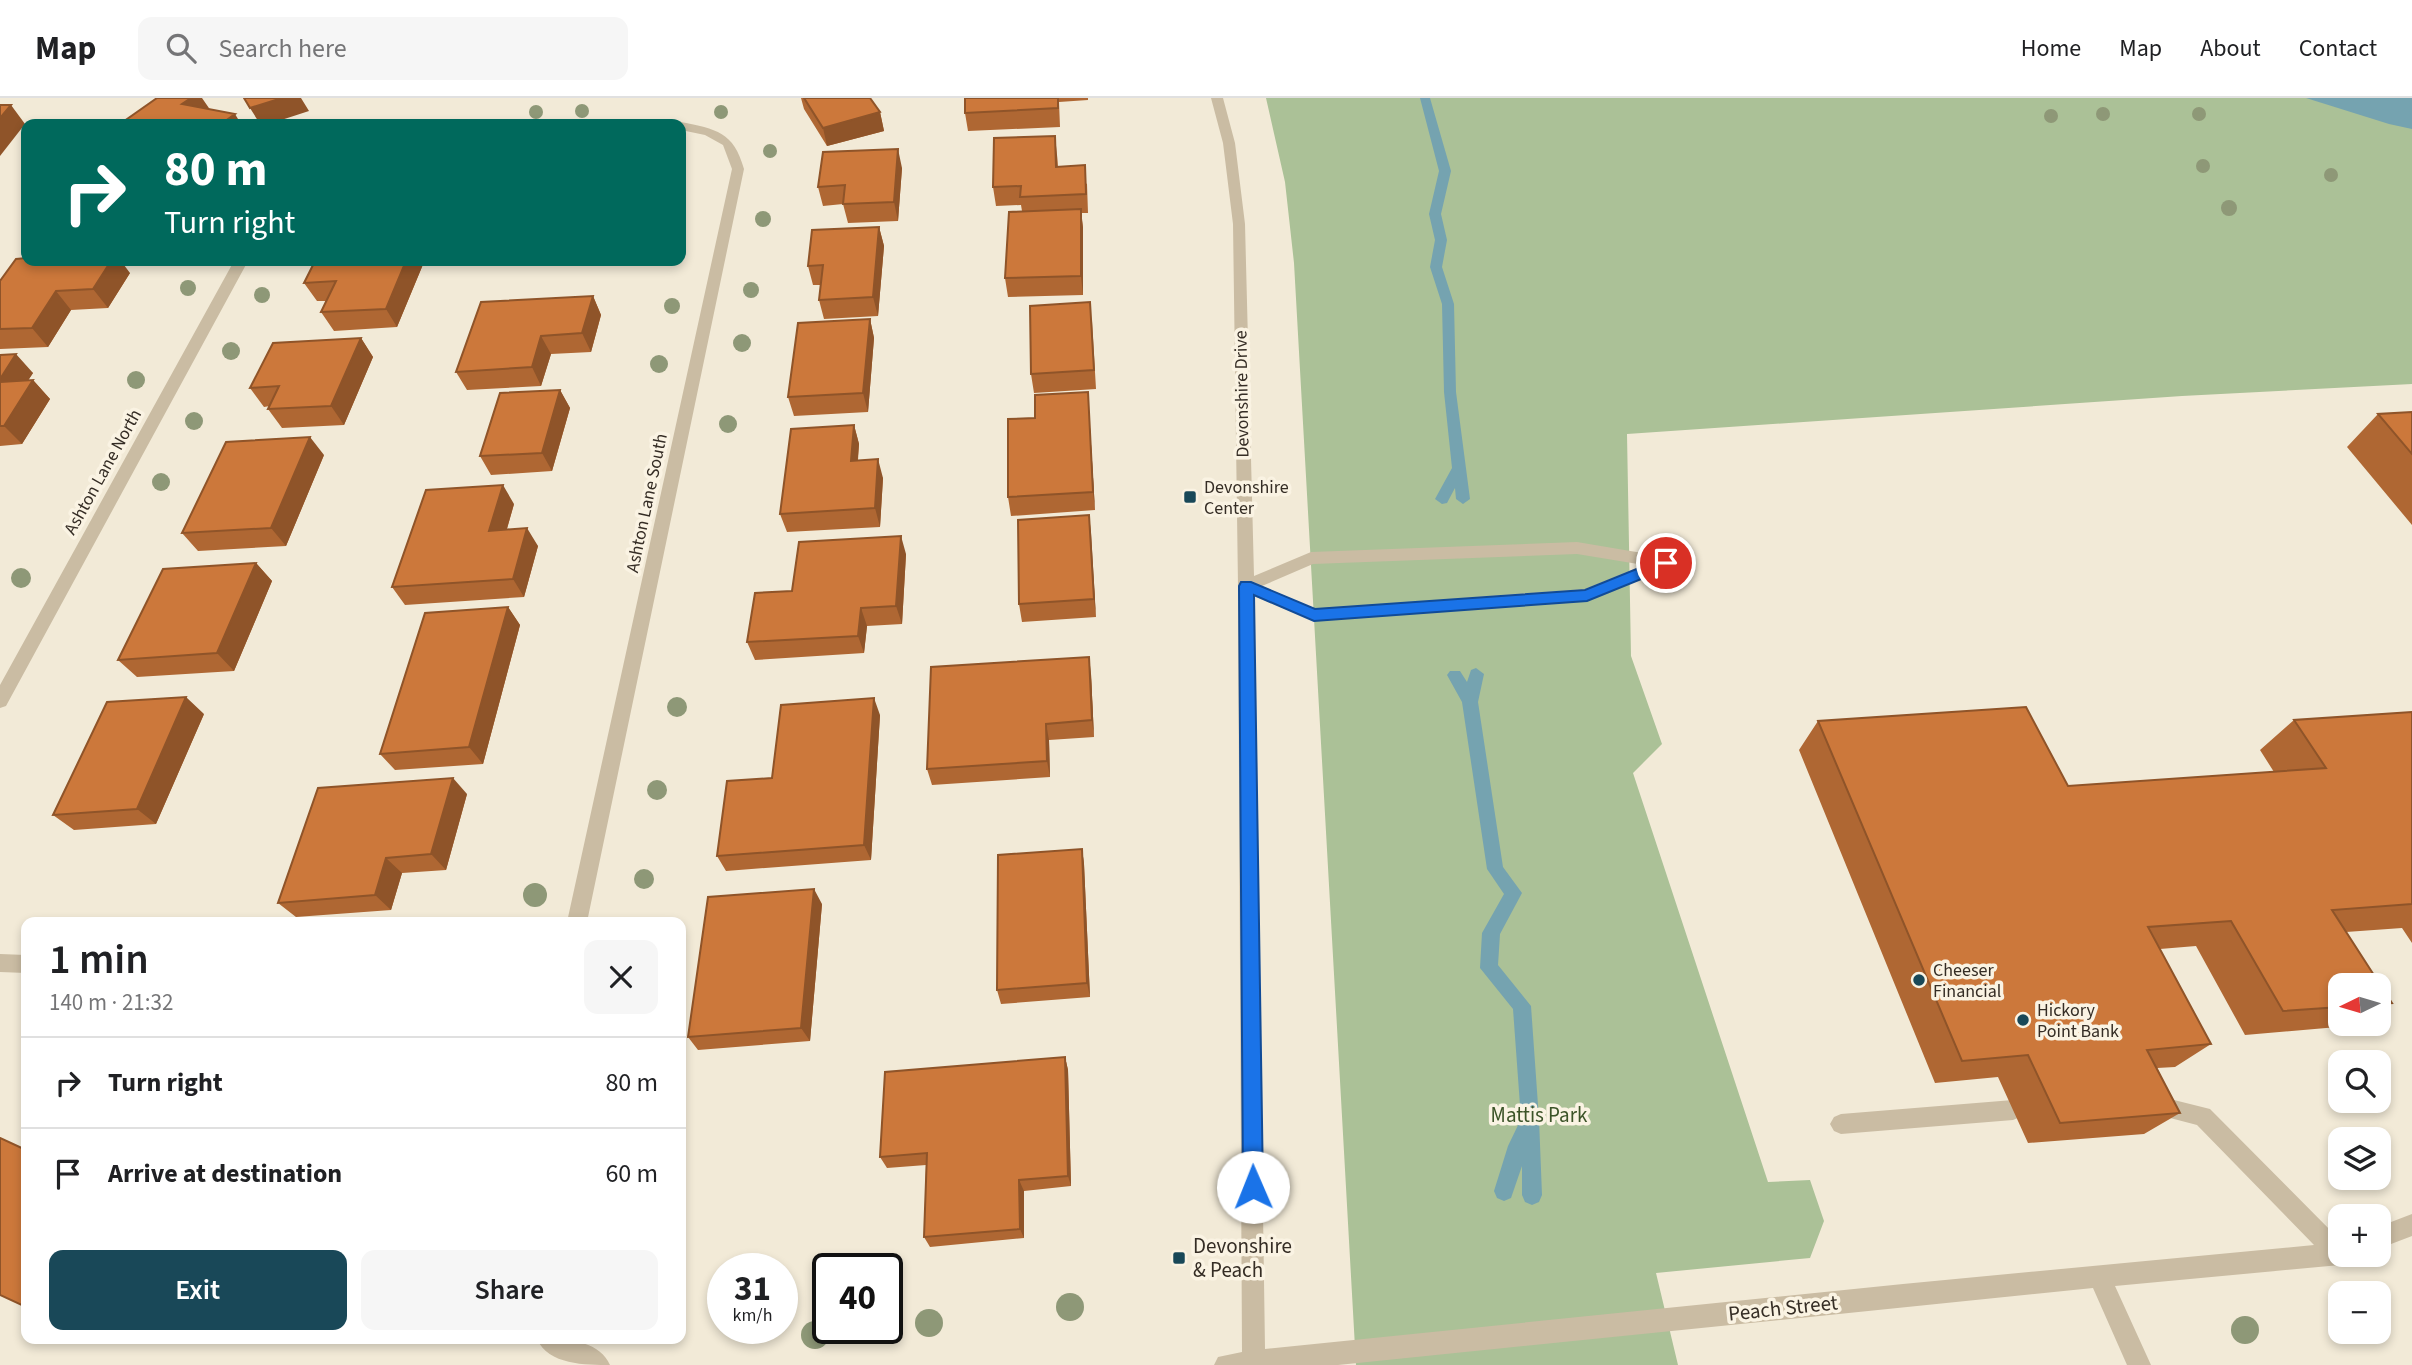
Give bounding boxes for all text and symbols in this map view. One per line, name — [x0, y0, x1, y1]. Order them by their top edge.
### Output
search box — [138, 17, 628, 80]
text: Map — [35, 25, 96, 72]
icon: search — [162, 29, 200, 67]
text: Search here — [218, 30, 347, 67]
text: Home — [2021, 31, 2081, 66]
text: Map — [2119, 31, 2162, 66]
text: About — [2200, 31, 2261, 66]
text: Contact — [2299, 31, 2377, 66]
text: 80 m — [164, 135, 268, 205]
icon: right — [49, 147, 140, 238]
text: Turn right — [164, 200, 295, 246]
street label: Devonshire Drive — [1228, 330, 1256, 458]
street label: Ashton Lane North — [58, 405, 148, 539]
street label: Ashton Lane South — [620, 431, 674, 575]
place label: Devonshire Center — [1204, 475, 1289, 521]
marker: Devonshire Center — [1182, 489, 1198, 505]
pin — [1636, 533, 1696, 593]
icon: arrive — [1647, 544, 1685, 582]
text: 1 min — [49, 930, 149, 990]
button: close — [584, 940, 658, 1014]
place label: Cheeser Financial — [1933, 958, 2001, 1004]
marker: Cheeser Financial — [1911, 972, 1927, 988]
north arrow — [2328, 973, 2390, 1036]
map controls — [2328, 973, 2391, 1344]
text: 140 m · 21:32 — [49, 986, 173, 1019]
place label: Hickory Point Bank — [2037, 998, 2119, 1044]
marker: Hickory Point Bank — [2015, 1012, 2031, 1028]
button: search — [2328, 1050, 2391, 1113]
icon: right — [49, 1064, 87, 1102]
text: Turn right — [108, 1064, 223, 1101]
text: 80 m — [605, 1064, 658, 1101]
park label: Mattis Park — [1491, 1100, 1588, 1130]
button: layers — [2328, 1127, 2391, 1190]
position arrow — [1216, 1150, 1290, 1224]
icon: arrive — [49, 1155, 87, 1193]
text: Arrive at destination — [108, 1155, 342, 1192]
text: 60 m — [605, 1155, 658, 1192]
button: + — [2328, 1204, 2391, 1267]
place label: Devonshire & Peach — [1193, 1231, 1292, 1285]
button: Exit — [49, 1250, 347, 1330]
button: Share — [361, 1250, 658, 1330]
marker: Devonshire & Peach — [1171, 1250, 1187, 1266]
speed limit sign: 40 — [812, 1253, 903, 1344]
text: 31 — [734, 1264, 771, 1314]
button: − — [2328, 1281, 2391, 1344]
street label: Peach Street — [1727, 1287, 1839, 1329]
text: km/h — [733, 1303, 772, 1328]

